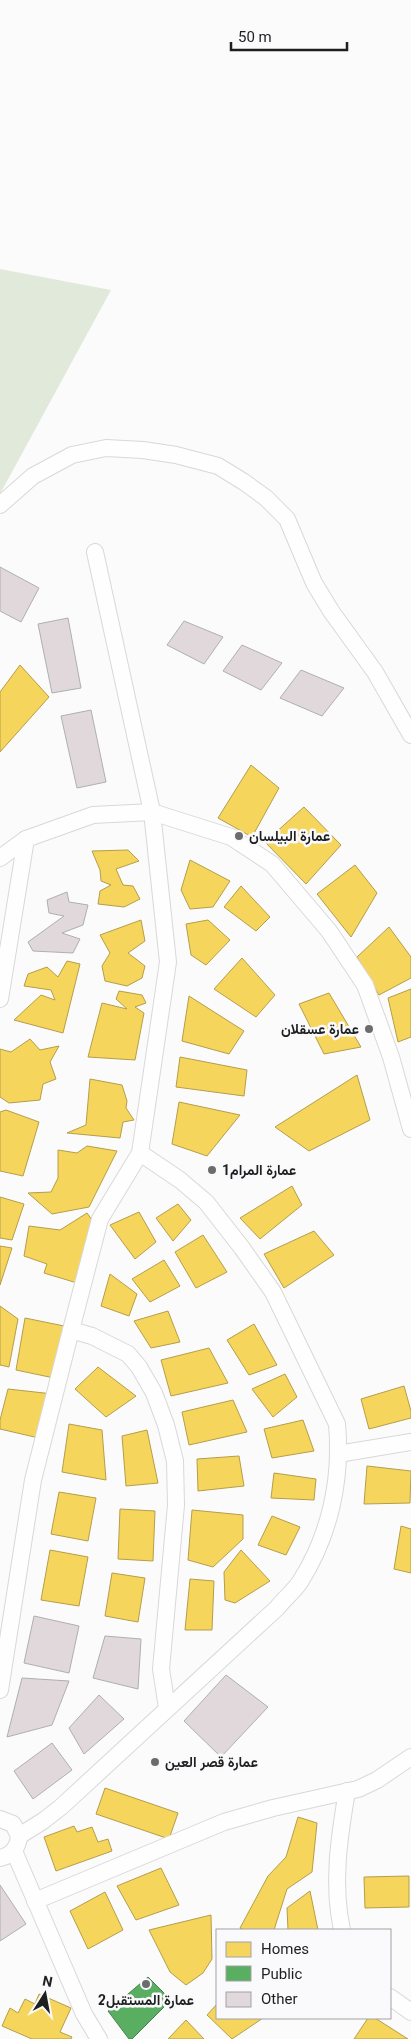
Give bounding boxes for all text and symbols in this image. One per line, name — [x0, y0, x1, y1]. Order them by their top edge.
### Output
scale bar — [231, 20, 347, 52]
text: 50 m — [238, 28, 272, 46]
place label: عمارة البيلسان — [249, 828, 330, 845]
marker: عمارة البيلسان — [233, 830, 245, 842]
place label: عمارة عسقلان — [281, 1021, 359, 1038]
marker: عمارة عسقلان — [363, 1023, 375, 1035]
place label: عمارة المرام1 — [222, 1162, 296, 1179]
marker: عمارة المرام1 — [206, 1164, 218, 1176]
place label: عمارة قصر العين — [165, 1754, 258, 1771]
marker: عمارة قصر العين — [149, 1756, 161, 1768]
legend — [216, 1929, 391, 2019]
text: Homes — [261, 1940, 309, 1958]
text: Public — [261, 1965, 302, 1983]
north arrow — [20, 1969, 70, 2019]
text: N — [41, 1972, 54, 1990]
marker: عمارة المستقبل2 — [140, 1978, 152, 1990]
text: Other — [261, 1990, 298, 2008]
place label: عمارة المستقبل2 — [98, 1992, 194, 2009]

